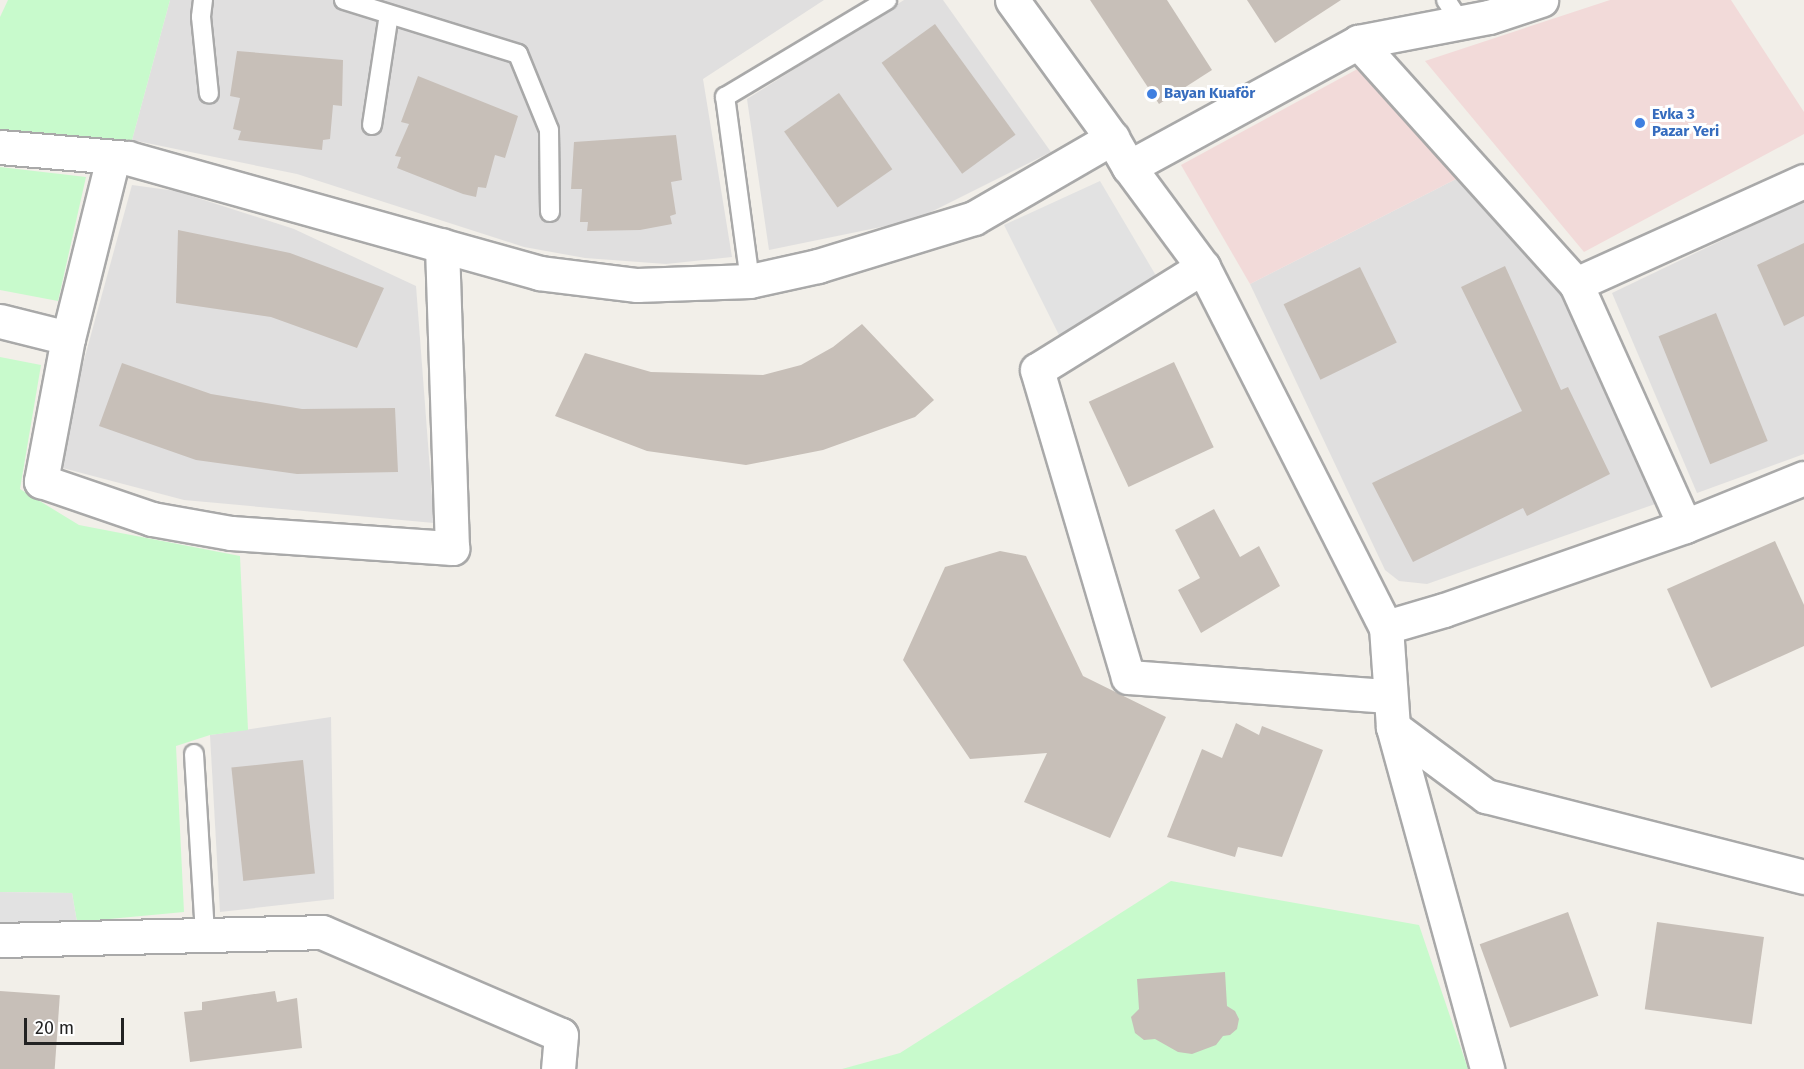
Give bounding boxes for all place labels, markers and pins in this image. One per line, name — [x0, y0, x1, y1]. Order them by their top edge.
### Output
place label: Bayan Kuaför — [1164, 85, 1255, 103]
marker: Bayan Kuaför — [1145, 87, 1159, 101]
place label: Evka 3 Pazar Yeri — [1652, 105, 1719, 140]
marker: Evka 3 Pazar Yeri — [1633, 116, 1647, 130]

